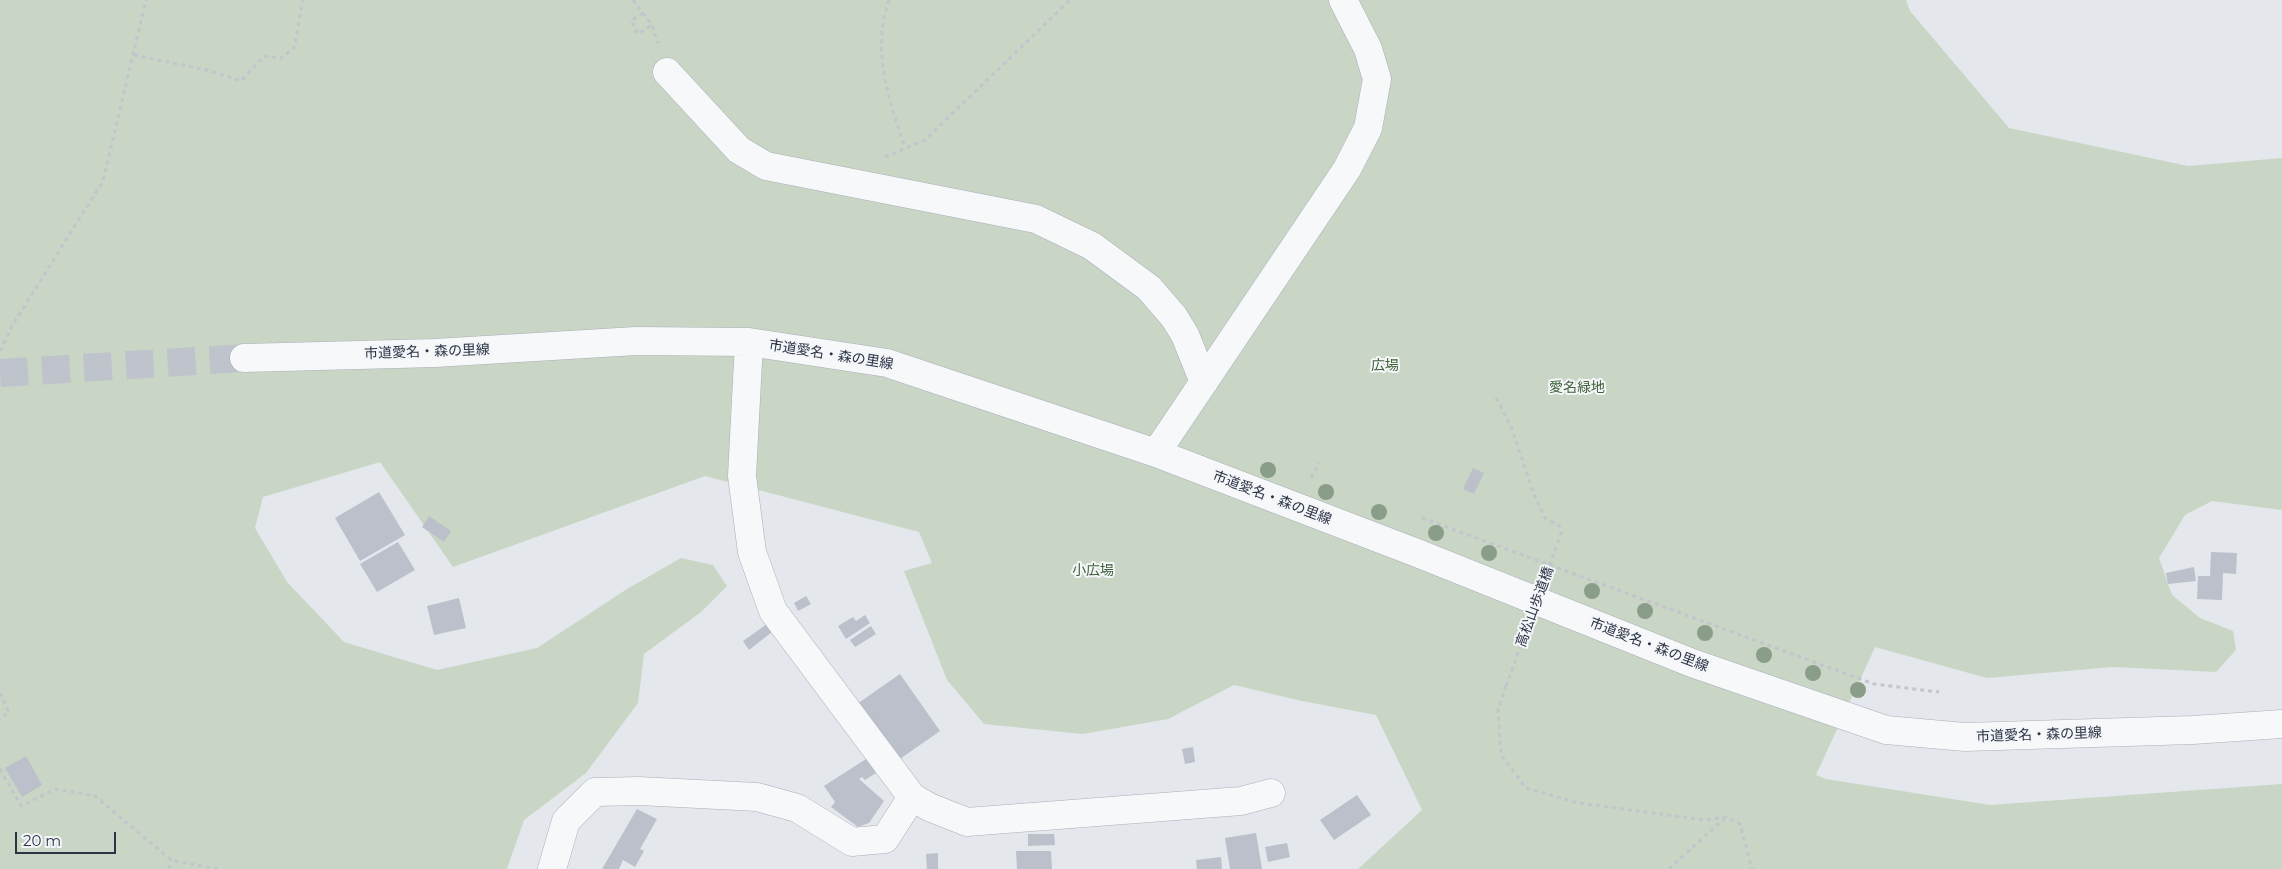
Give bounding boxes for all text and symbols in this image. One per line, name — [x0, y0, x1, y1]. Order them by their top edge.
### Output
street label: 市道愛名・森の里線 — [767, 337, 895, 373]
street label: 市道愛名・森の里線 — [364, 341, 490, 363]
park label: 広場 — [1371, 358, 1399, 374]
park label: 愛名緑地 — [1549, 380, 1605, 396]
street label: 市道愛名・森の里線 — [1210, 468, 1334, 528]
park label: 小広場 — [1072, 563, 1114, 579]
street label: 高松山歩道橋 — [1513, 565, 1557, 649]
street label: 市道愛名・森の里線 — [1587, 615, 1711, 675]
street label: 市道愛名・森の里線 — [1976, 724, 2102, 746]
scale bar — [18, 822, 119, 854]
text: 20 m — [23, 831, 61, 850]

